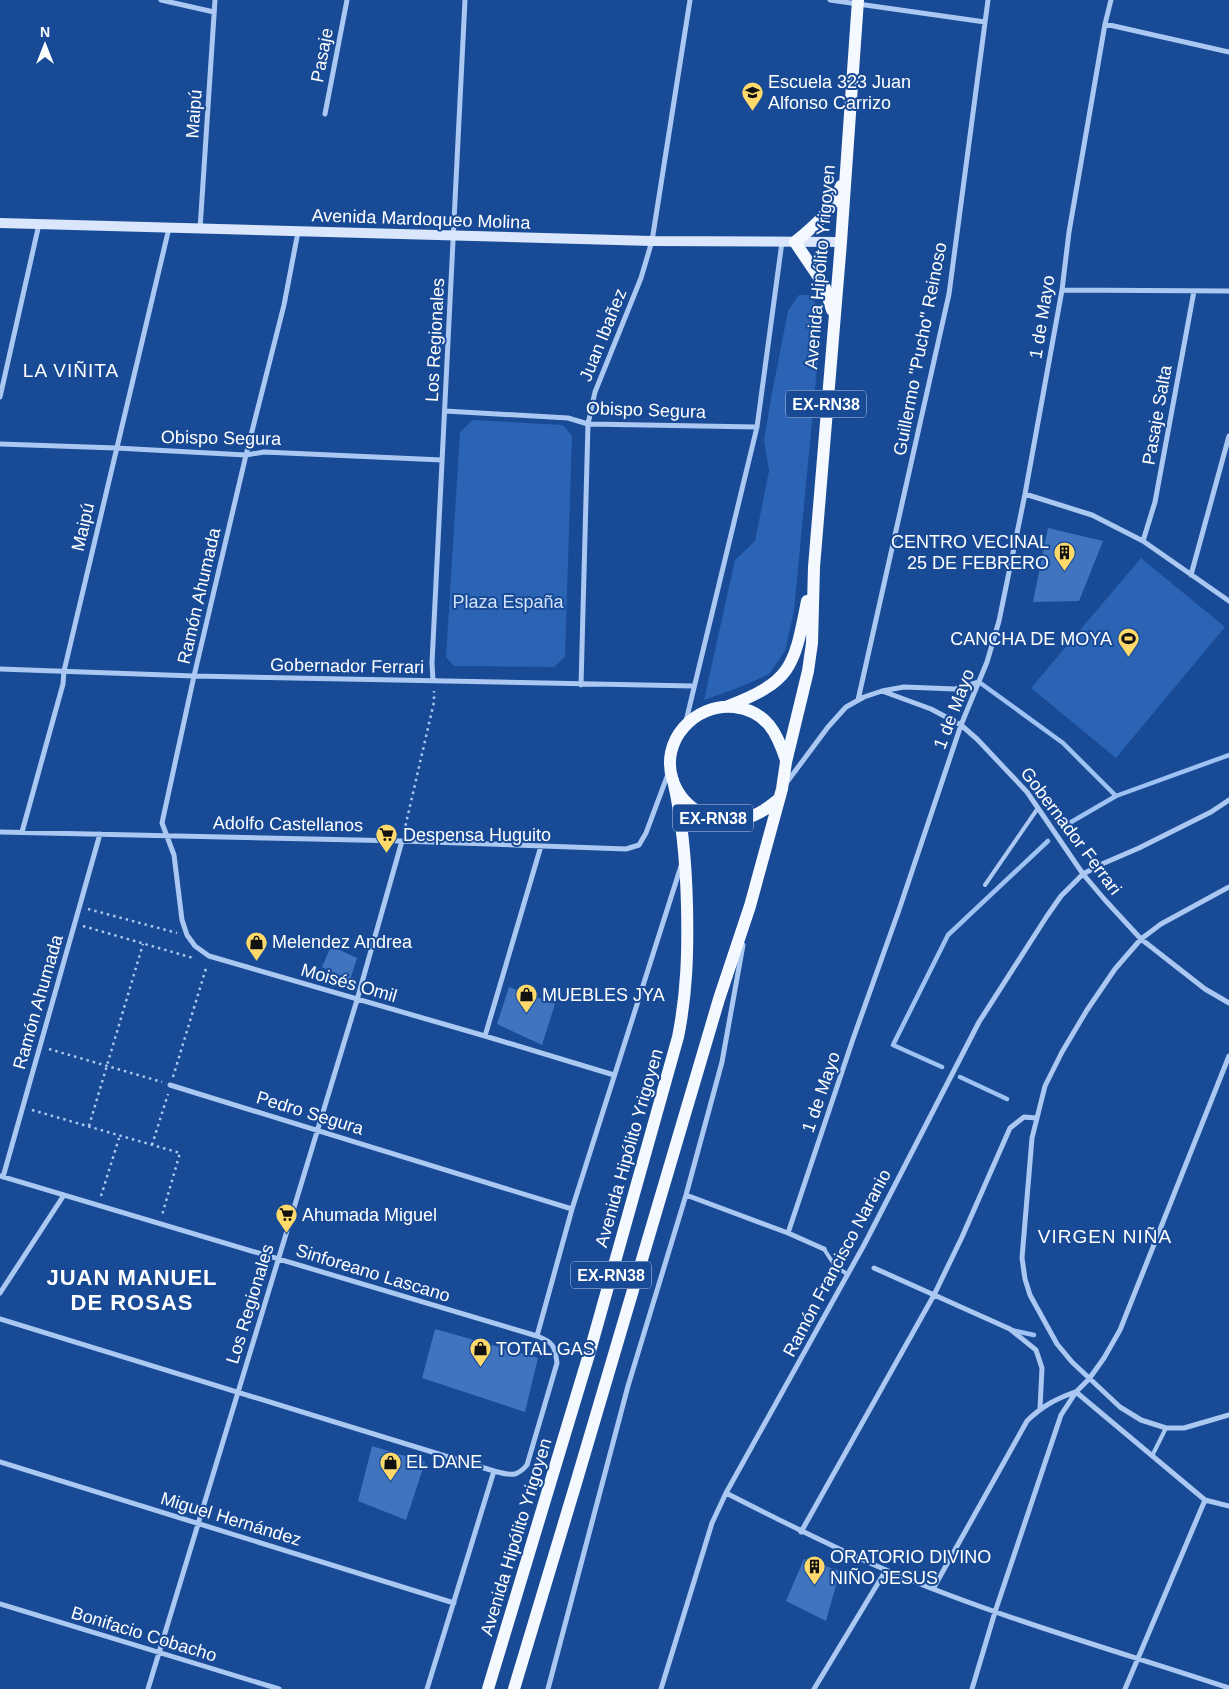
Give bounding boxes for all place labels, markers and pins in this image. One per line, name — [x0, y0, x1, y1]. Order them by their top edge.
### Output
place label: Escuela 323 Juan Alfonso Carrizo — [768, 72, 911, 113]
school or university icon: Escuela 323 Juan Alfonso Carrizo — [740, 80, 764, 111]
place label: CENTRO VECINAL 25 DE FEBRERO — [891, 532, 1049, 573]
building icon: CENTRO VECINAL 25 DE FEBRERO — [1053, 540, 1077, 571]
sports icon: CANCHA DE MOYA — [1116, 627, 1140, 658]
place label: CANCHA DE MOYA — [950, 629, 1112, 649]
supermarket icon: Despensa Huguito — [375, 823, 399, 854]
place label: Despensa Huguito — [403, 825, 551, 845]
shop icon: Melendez Andrea — [244, 930, 268, 961]
place label: Melendez Andrea — [272, 932, 413, 952]
shop icon: MUEBLES JYA — [514, 983, 538, 1014]
place label: MUEBLES JYA — [542, 985, 665, 1005]
supermarket icon: Ahumada Miguel — [274, 1203, 298, 1234]
place label: Ahumada Miguel — [302, 1205, 437, 1225]
shop icon: TOTAL GAS — [468, 1337, 492, 1368]
place label: TOTAL GAS — [496, 1339, 595, 1359]
shop icon: EL DANE — [378, 1450, 402, 1481]
place label: EL DANE — [406, 1452, 482, 1472]
place label: ORATORIO DIVINO NIÑO JESUS — [830, 1547, 991, 1588]
building icon: ORATORIO DIVINO NIÑO JESUS — [802, 1555, 826, 1586]

